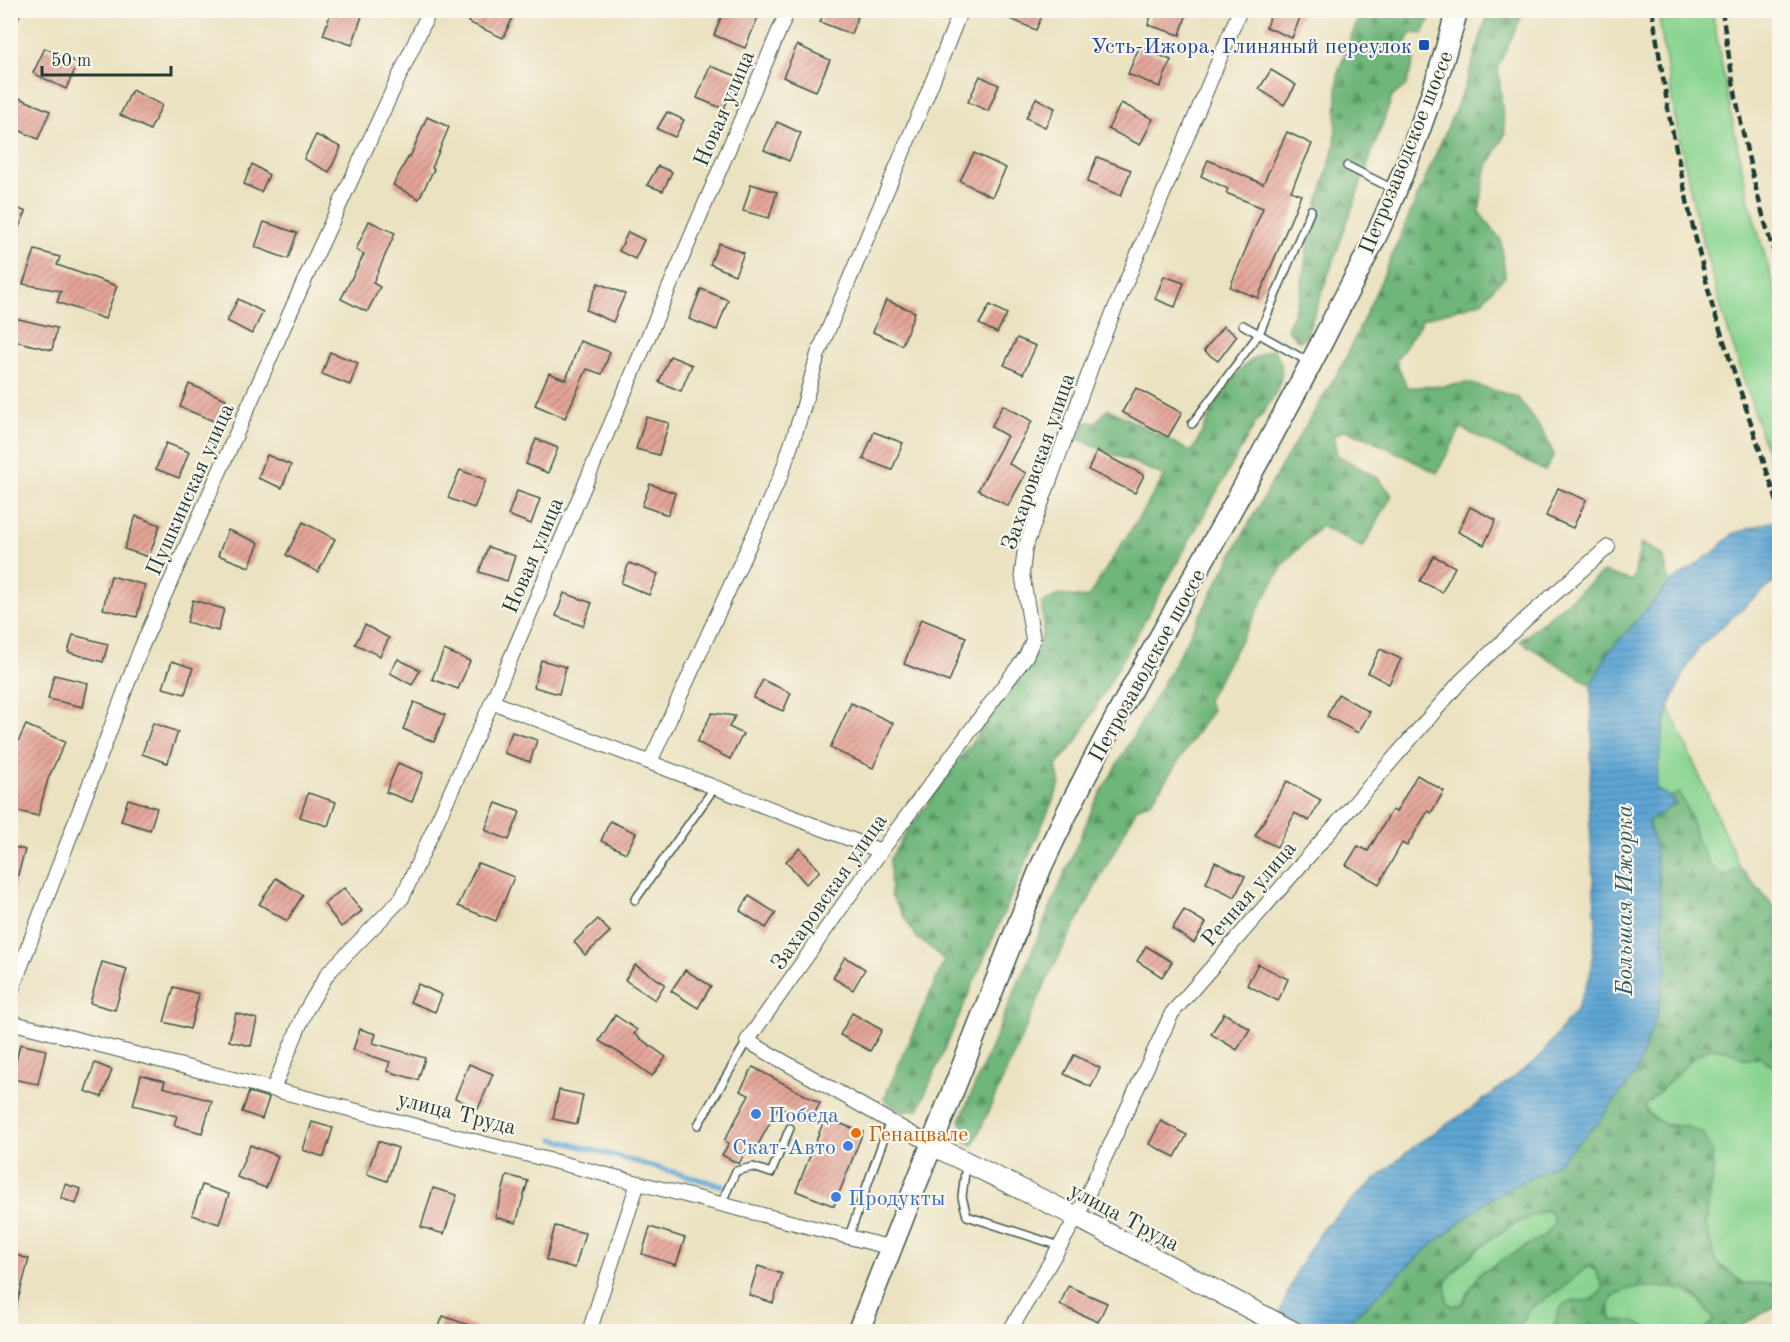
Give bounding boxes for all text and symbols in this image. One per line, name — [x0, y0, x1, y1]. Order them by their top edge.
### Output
place label: Усть-Ижора, Глиняный переулок — [1091, 36, 1412, 58]
marker: Усть-Ижора, Глиняный переулок — [1417, 38, 1431, 52]
scale bar — [42, 39, 171, 77]
street label: Новая улица — [691, 48, 759, 170]
street label: Петрозаводское шоссе — [1356, 48, 1458, 257]
text: 50 m — [51, 52, 91, 70]
street label: Захаровская улица — [998, 370, 1079, 553]
street label: Пушкинская улица — [143, 400, 239, 579]
street label: Новая улица — [500, 495, 568, 617]
street label: Петрозаводское шоссе — [1086, 566, 1210, 766]
water label: Большая Ижорка — [1614, 804, 1638, 996]
street label: Захаровская улица — [768, 810, 892, 974]
street label: Речная улица — [1198, 837, 1301, 951]
street label: улица Труда — [395, 1089, 518, 1139]
place label: Победа — [768, 1105, 839, 1127]
marker: Победа — [749, 1107, 763, 1121]
place label: Генацвале — [868, 1124, 968, 1146]
marker: Генацвале — [849, 1126, 863, 1140]
place label: Скат-Авто — [732, 1137, 836, 1159]
marker: Скат-Авто — [841, 1139, 855, 1153]
street label: улица Труда — [1065, 1180, 1183, 1256]
place label: Продукты — [848, 1188, 945, 1210]
marker: Продукты — [829, 1190, 843, 1204]

